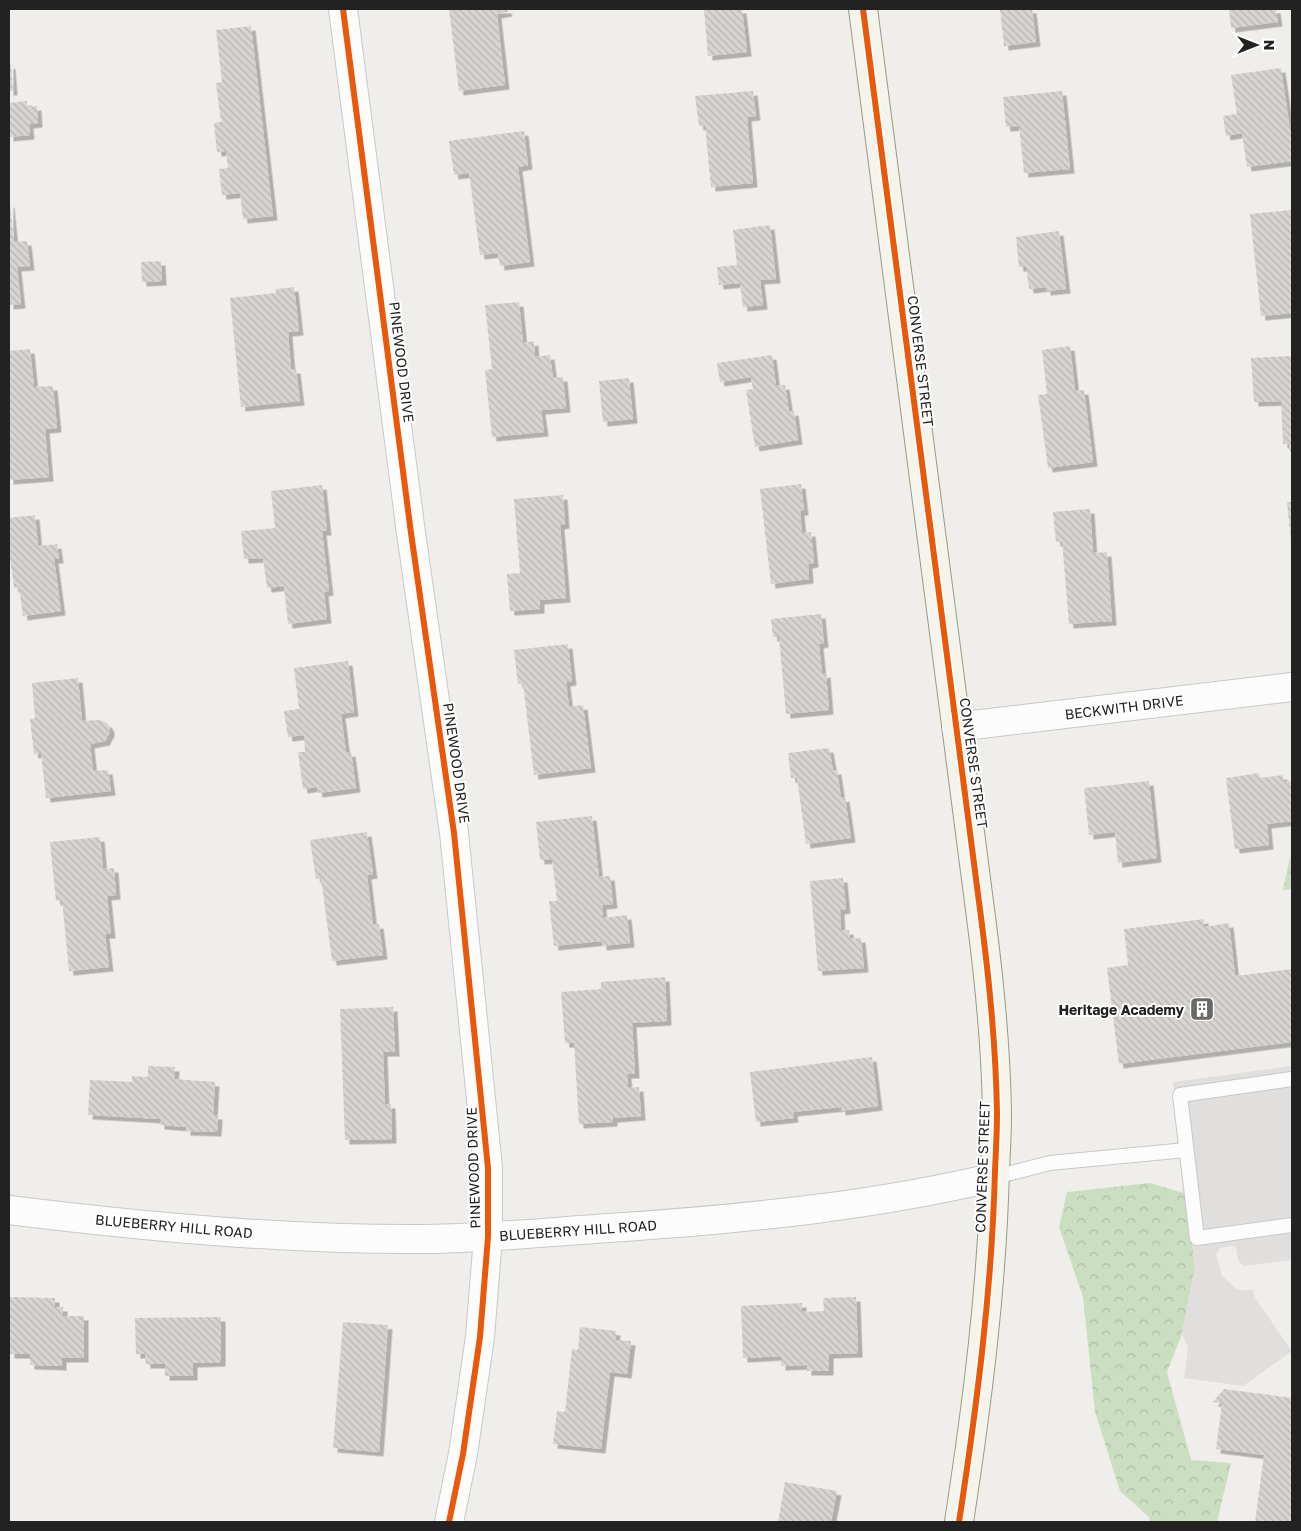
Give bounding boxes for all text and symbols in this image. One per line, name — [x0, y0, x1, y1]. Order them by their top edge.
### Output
north arrow — [1231, 20, 1281, 70]
text: N — [1261, 40, 1278, 50]
street label: CONVERSE STREET — [905, 295, 938, 428]
street label: PINEWOOD DRIVE — [386, 301, 418, 423]
street label: BECKWITH DRIVE — [1064, 691, 1184, 723]
street label: CONVERSE STREET — [956, 697, 992, 830]
street label: PINEWOOD DRIVE — [440, 702, 474, 824]
building icon: Heritage Academy — [1189, 996, 1215, 1022]
place label: Heritage Academy — [1058, 1001, 1185, 1018]
street label: CONVERSE STREET — [971, 1100, 993, 1233]
street label: PINEWOOD DRIVE — [462, 1107, 484, 1229]
street label: BLUEBERRY HILL ROAD — [95, 1211, 253, 1241]
street label: BLUEBERRY HILL ROAD — [499, 1216, 657, 1244]

